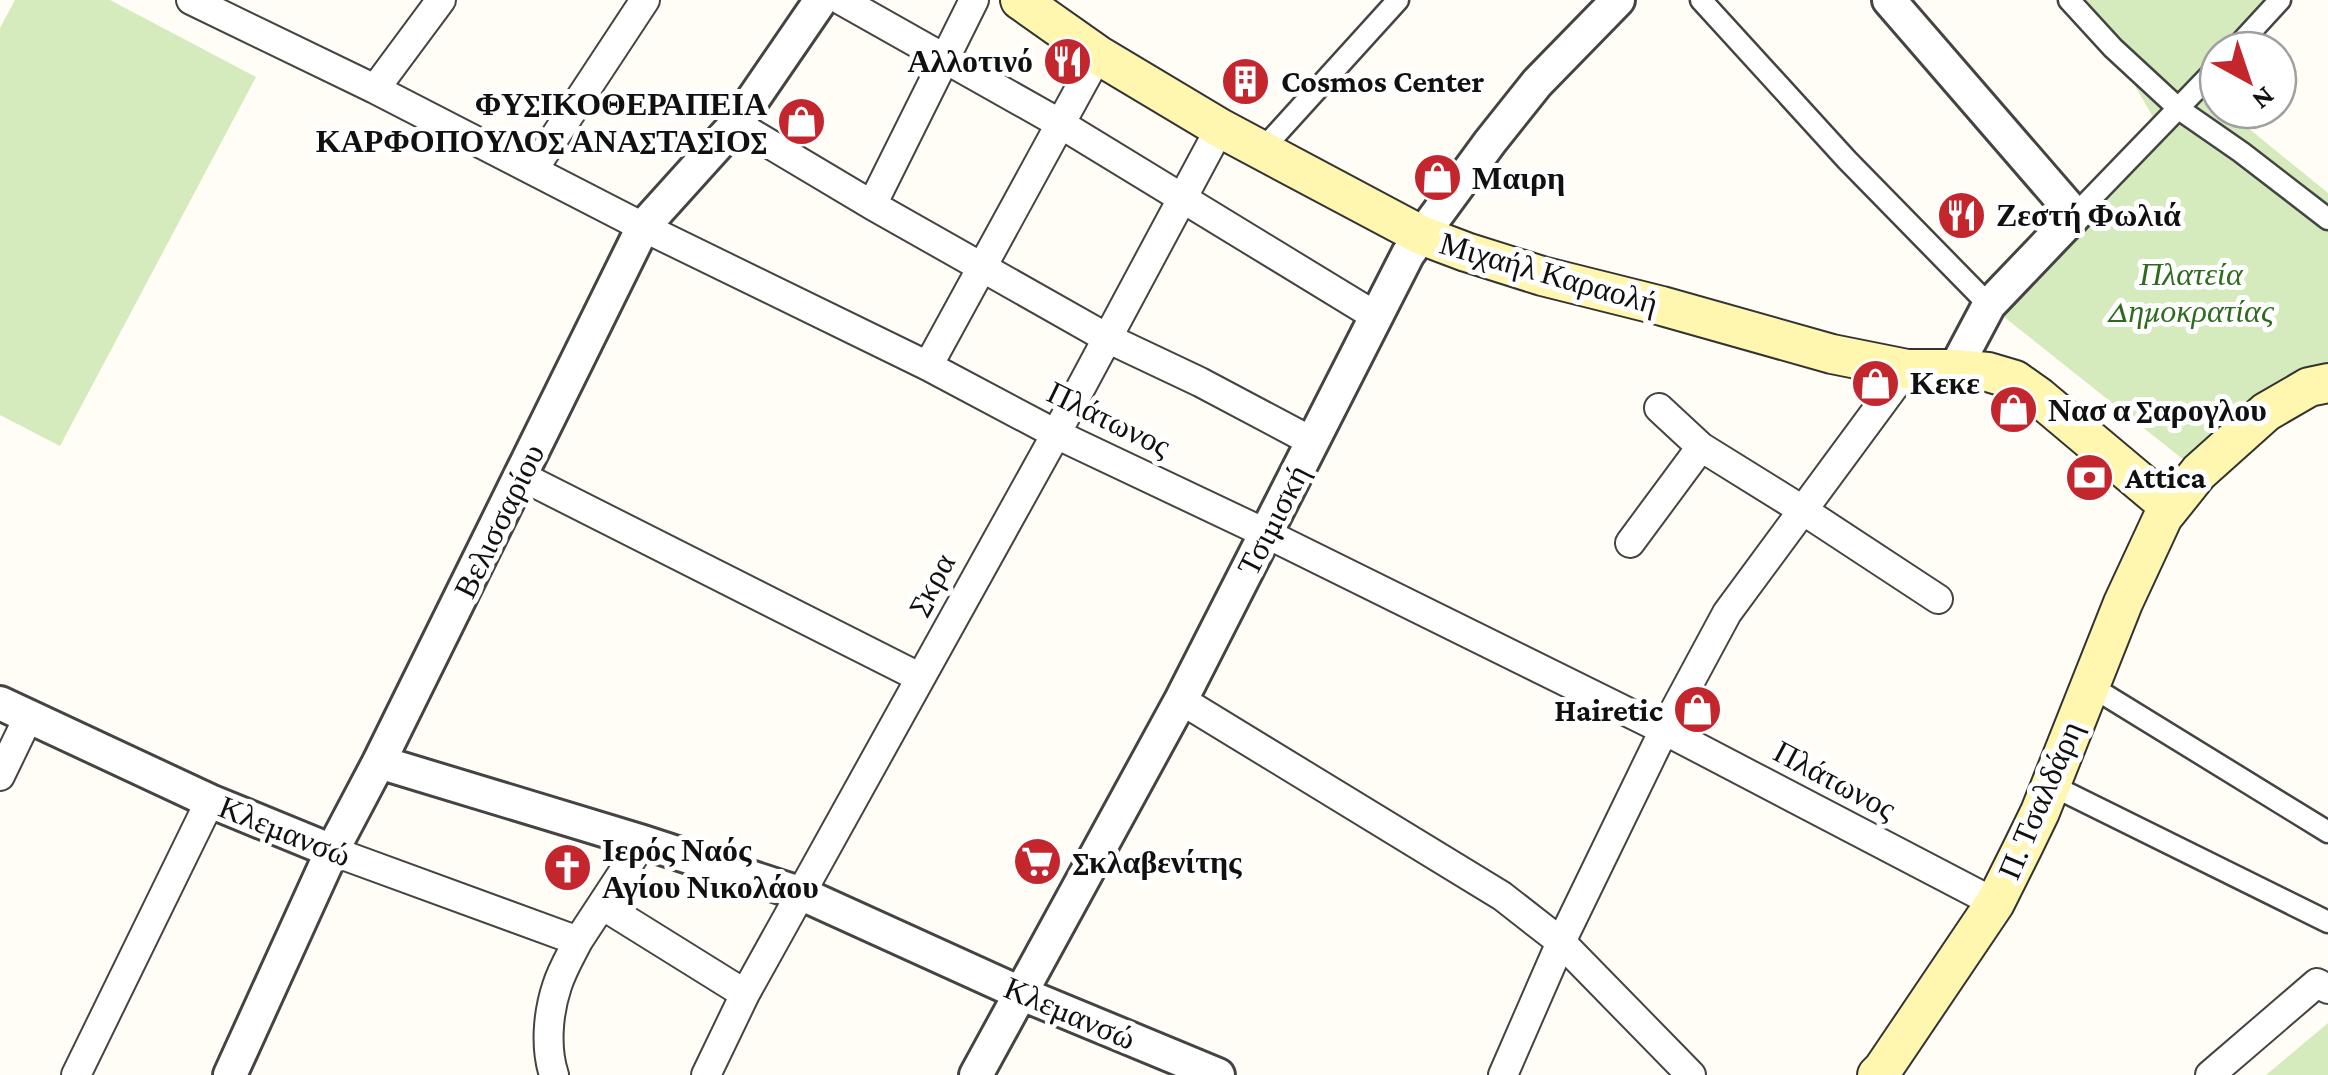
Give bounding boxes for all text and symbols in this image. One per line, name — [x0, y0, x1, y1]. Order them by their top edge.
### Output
north arrow — [2198, 30, 2298, 130]
restaurant icon: Αλλοτινό — [1042, 35, 1094, 87]
place label: Αλλοτινό — [907, 43, 1033, 79]
building icon: Cosmos Center — [1220, 55, 1272, 107]
place label: Cosmos Center — [1281, 63, 1484, 99]
text: N — [2246, 81, 2281, 117]
place label: ΦΥΣΙΚΟΘΕΡΑΠΕΙΑ ΚΑΡΦΟΠΟΥΛΟΣ ΑΝΑΣΤΑΣΙΟΣ — [316, 86, 767, 159]
shop icon: ΦΥΣΙΚΟΘΕΡΑΠΕΙΑ ΚΑΡΦΟΠΟΥΛΟΣ ΑΝΑΣΤΑΣΙΟΣ — [776, 96, 828, 148]
shop icon: Μαιρη — [1411, 152, 1463, 204]
place label: Μαιρη — [1472, 160, 1565, 196]
restaurant icon: Ζεστή Φωλιά — [1935, 189, 1987, 241]
place label: Ζεστή Φωλιά — [1996, 197, 2181, 233]
street label: Μιχαήλ Καραολή — [1436, 225, 1662, 321]
park label: Πλατεία Δημοκρατίας — [2106, 256, 2275, 329]
shop icon: Κεκε — [1849, 357, 1901, 409]
place label: Κεκε — [1910, 365, 1980, 401]
street label: Πλάτωνος — [1042, 374, 1177, 464]
shop icon: Νασ α Σαρογλου — [1987, 384, 2039, 436]
place label: Νασ α Σαρογλου — [2048, 392, 2267, 428]
street label: Βελισσαρίου — [446, 438, 552, 604]
bank icon: Attica — [2064, 451, 2116, 503]
street label: Τσιμισκή — [1230, 459, 1316, 581]
place label: Attica — [2124, 459, 2206, 495]
street label: Σκρα — [900, 547, 962, 621]
shop icon: Hairetic — [1672, 684, 1724, 736]
place label: Hairetic — [1554, 692, 1663, 728]
street label: Π. Τσαλδάρη — [1991, 716, 2089, 884]
street label: Πλάτωνος — [1768, 733, 1902, 827]
street label: Κλεμανσώ — [214, 788, 356, 874]
place label: Ιερός Ναός Αγίου Νικολάου — [602, 832, 819, 905]
supermarket icon: Σκλαβενίτης — [1012, 836, 1064, 888]
church icon: Ιερός Ναός Αγίου Νικολάου — [541, 842, 593, 894]
place label: Σκλαβενίτης — [1073, 844, 1242, 880]
street label: Κλεμανσώ — [999, 969, 1141, 1057]

